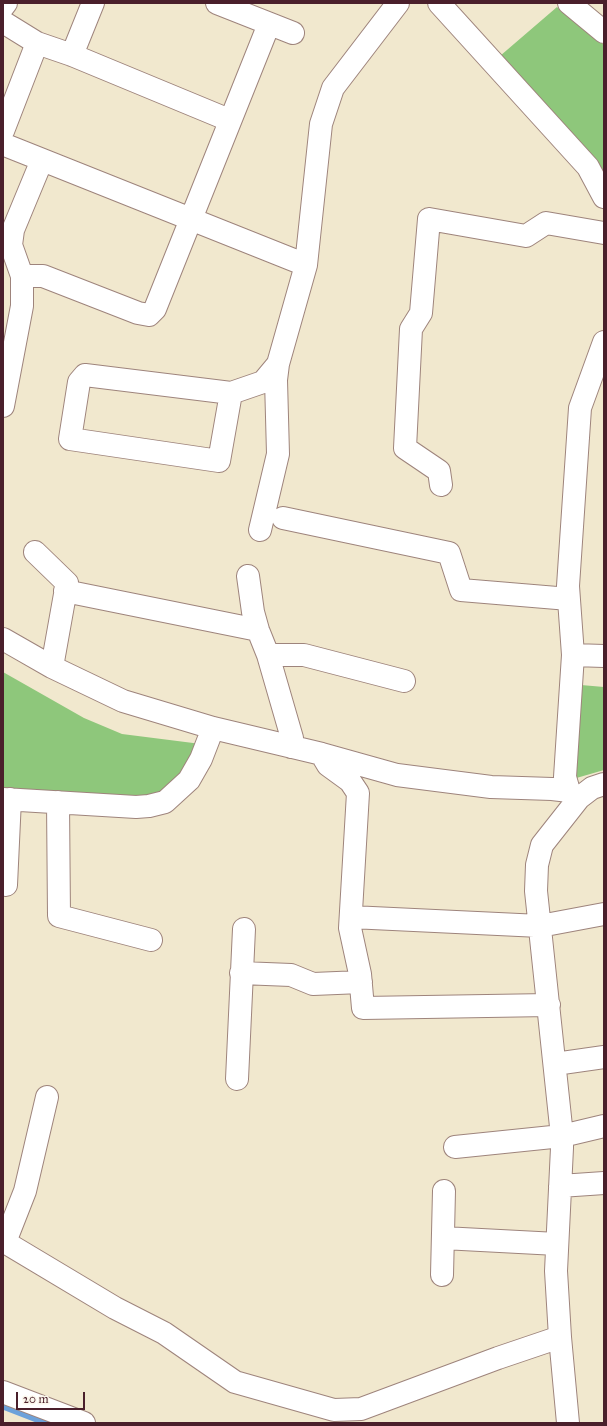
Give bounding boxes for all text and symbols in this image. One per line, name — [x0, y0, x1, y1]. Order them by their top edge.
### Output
scale bar — [18, 1384, 87, 1410]
text: 20 m — [23, 1392, 49, 1406]

